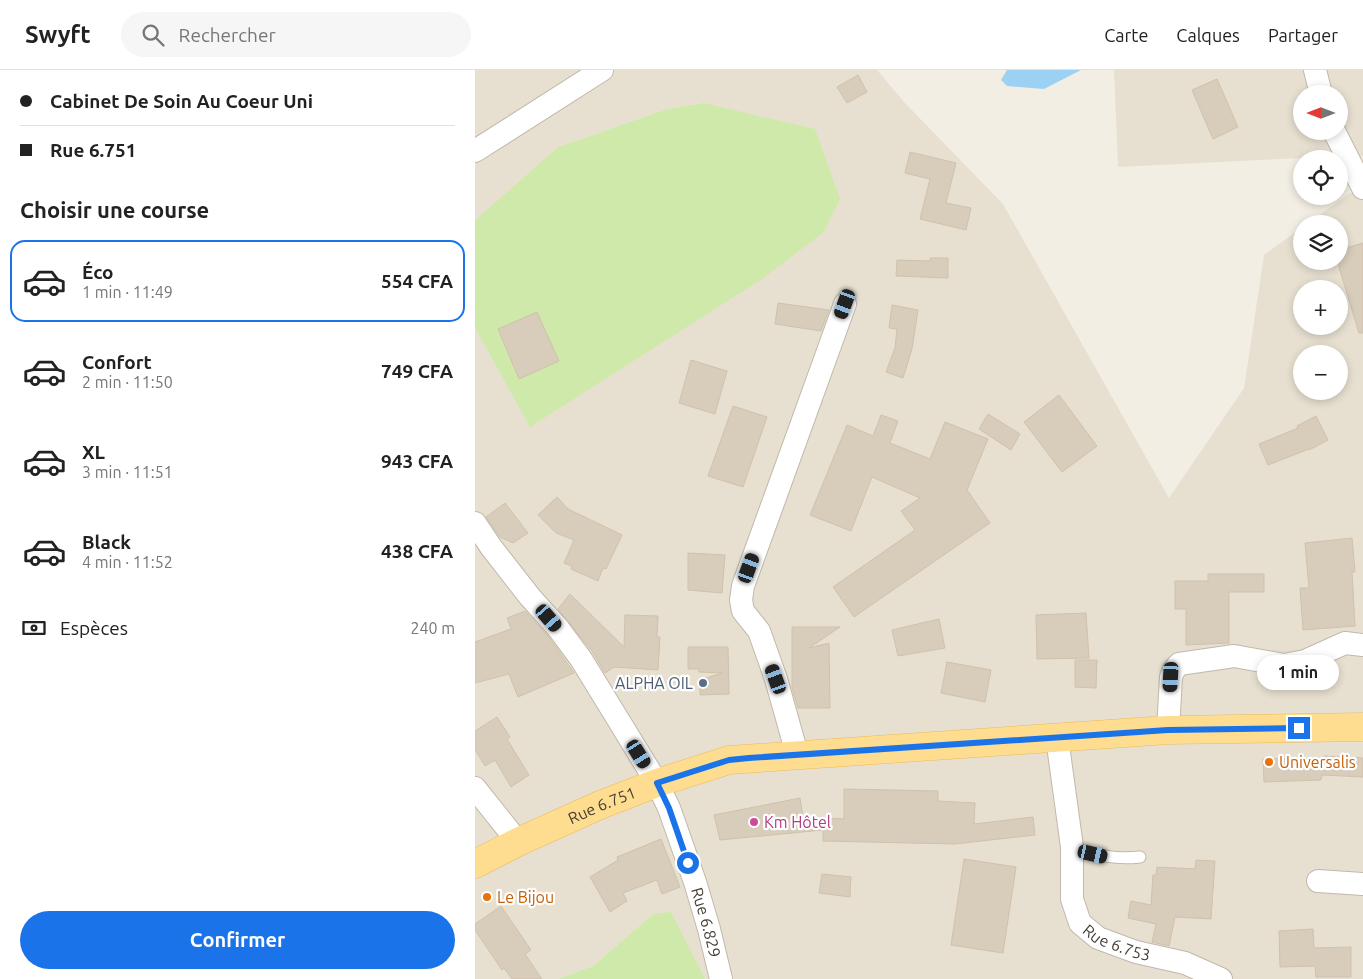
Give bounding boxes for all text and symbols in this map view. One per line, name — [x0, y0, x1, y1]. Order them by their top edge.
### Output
search box — [121, 12, 471, 57]
text: Swyft — [25, 21, 91, 48]
icon: search — [139, 21, 167, 49]
text: Rechercher — [179, 24, 276, 46]
text: Carte — [1104, 25, 1148, 45]
text: Calques — [1176, 25, 1240, 45]
text: Partager — [1268, 25, 1338, 45]
north arrow — [1293, 85, 1347, 140]
map controls — [1293, 85, 1348, 400]
text: Cabinet De Soin Au Coeur Uni — [50, 90, 313, 112]
text: Rue 6.751 — [50, 139, 136, 161]
button: locate — [1293, 150, 1348, 205]
text: Choisir une course — [20, 197, 209, 222]
button: layers — [1293, 215, 1348, 270]
icon: car — [22, 259, 67, 304]
text: Éco — [82, 261, 114, 283]
text: 554 CFA — [381, 270, 453, 292]
button: + — [1293, 280, 1348, 335]
text: 1 min · 11:49 — [82, 283, 173, 301]
car — [832, 287, 857, 321]
button: − — [1293, 345, 1348, 400]
icon: car — [22, 349, 67, 394]
text: Confort — [82, 351, 152, 373]
text: 749 CFA — [381, 360, 453, 382]
text: 2 min · 11:50 — [82, 373, 173, 391]
icon: car — [22, 439, 67, 484]
text: XL — [82, 441, 105, 463]
text: 943 CFA — [381, 450, 453, 472]
text: 3 min · 11:51 — [82, 463, 173, 481]
icon: car — [22, 529, 67, 574]
text: Black — [82, 531, 131, 553]
text: 438 CFA — [381, 540, 453, 562]
car — [736, 551, 761, 585]
text: 4 min · 11:52 — [82, 553, 173, 571]
car — [533, 602, 564, 634]
icon: cash — [20, 614, 48, 642]
text: Espèces — [60, 617, 128, 639]
text: 240 m — [410, 619, 455, 637]
callout: 1 min — [1258, 656, 1340, 690]
car — [763, 662, 788, 696]
car — [1162, 662, 1179, 692]
text: 1 min — [1278, 663, 1318, 681]
place label: ALPHA OIL — [615, 674, 693, 692]
marker: ALPHA OIL — [697, 677, 709, 689]
route end — [1288, 717, 1310, 739]
car — [624, 737, 653, 771]
place label: Universalis — [1279, 753, 1356, 771]
marker: Universalis — [1263, 756, 1275, 768]
street label: Rue 6.751 — [565, 783, 638, 827]
place label: Km Hôtel — [764, 813, 831, 831]
marker: Km Hôtel — [748, 816, 760, 828]
car — [1076, 843, 1109, 865]
route start — [677, 852, 699, 874]
street label: Rue 6.829 — [688, 885, 724, 959]
place label: Le Bijou — [497, 888, 554, 906]
marker: Le Bijou — [481, 891, 493, 903]
button: Confirmer — [20, 911, 455, 969]
street label: Rue 6.753 — [1079, 920, 1152, 964]

